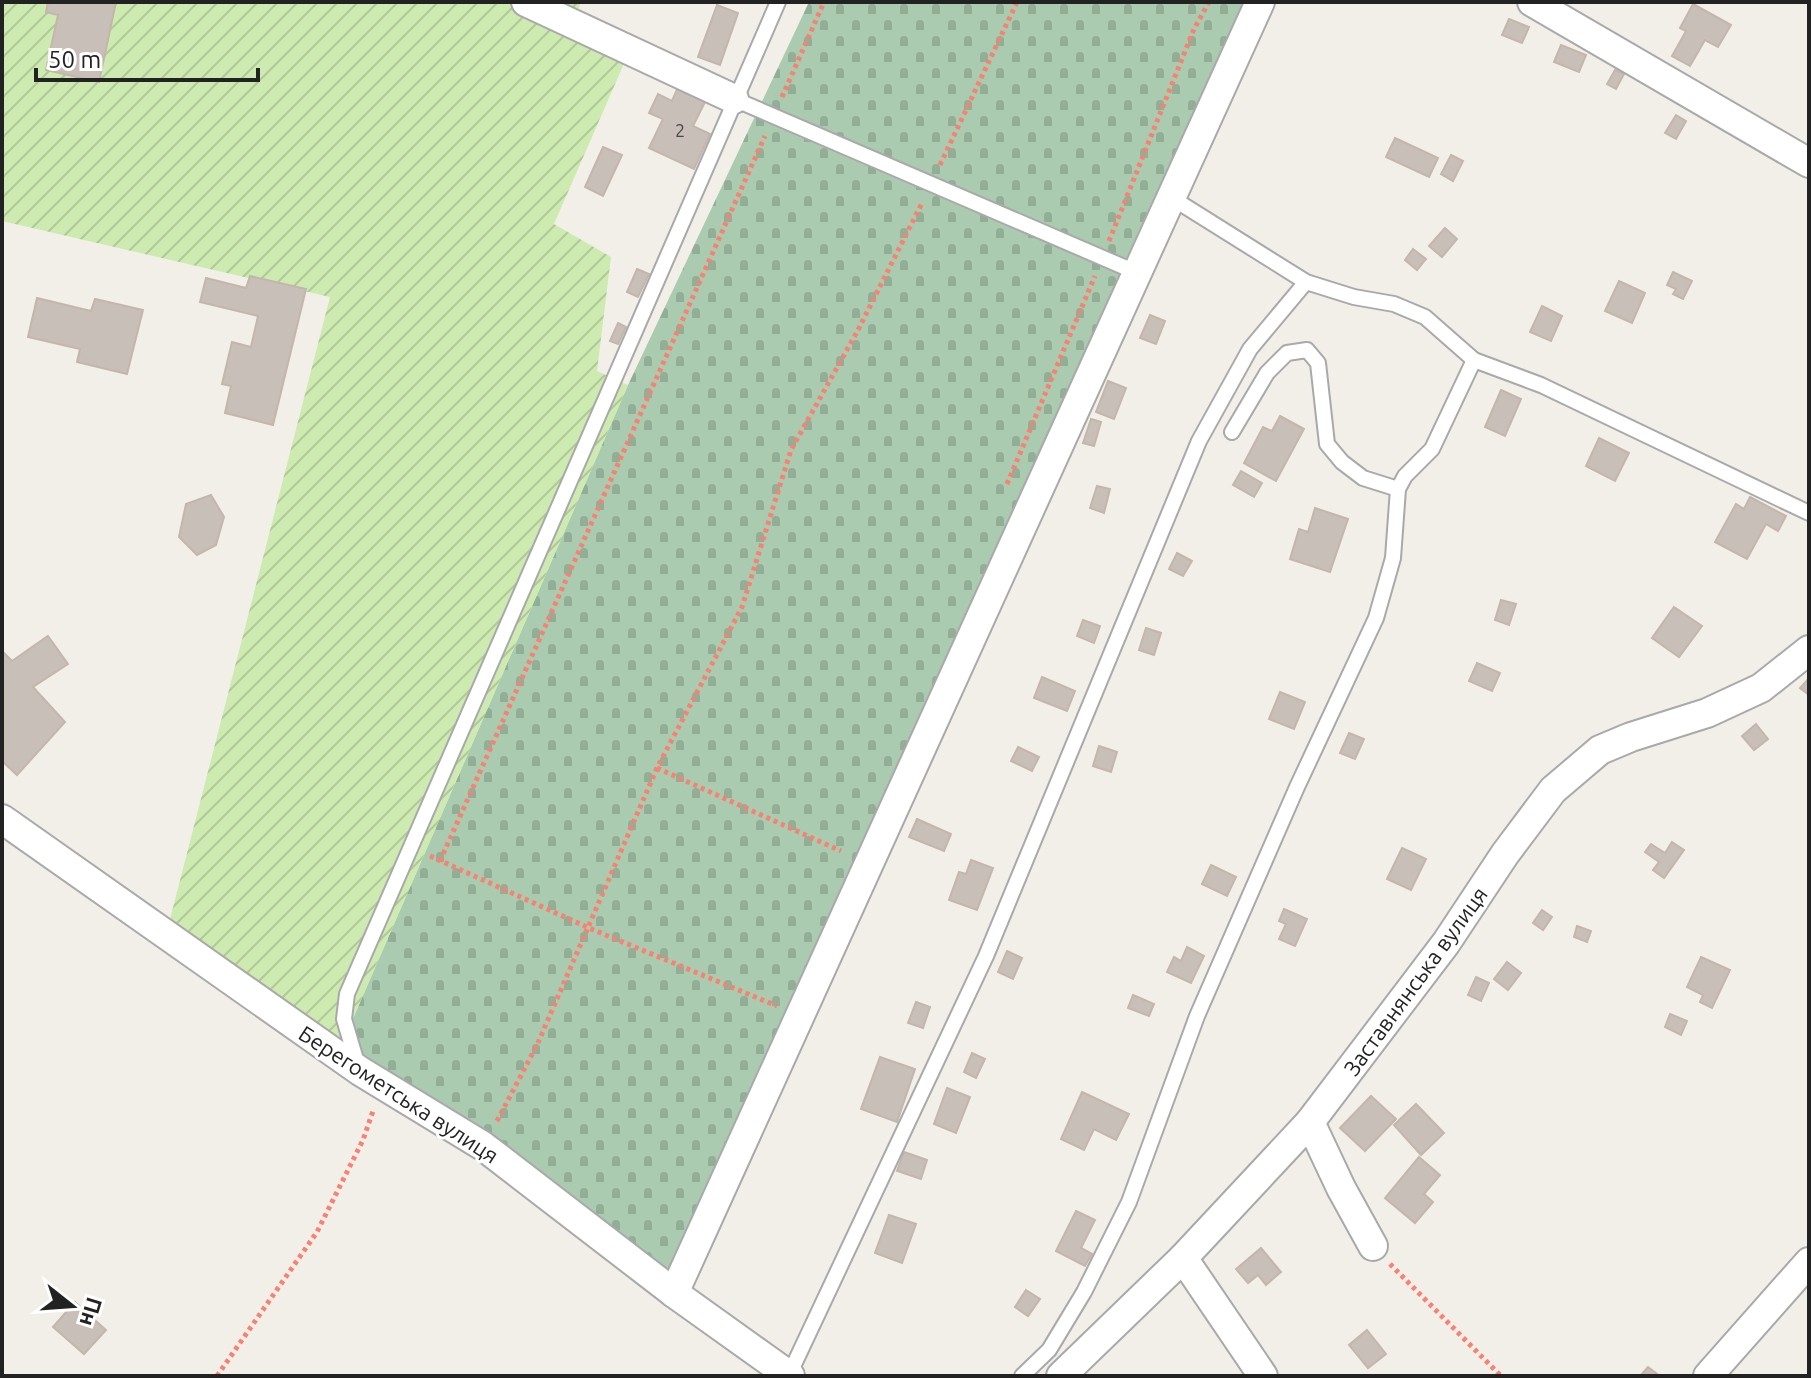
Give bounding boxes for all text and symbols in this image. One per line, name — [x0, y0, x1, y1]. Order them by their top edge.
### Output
scale bar — [36, 32, 258, 82]
text: 50 m — [48, 46, 101, 73]
house number: 2 — [675, 120, 685, 140]
street label: Заставнянська вулиця — [1338, 882, 1492, 1080]
street label: Берегометська вулиця — [295, 1020, 503, 1168]
north arrow — [32, 1266, 112, 1346]
text: Пн — [75, 1295, 108, 1329]

